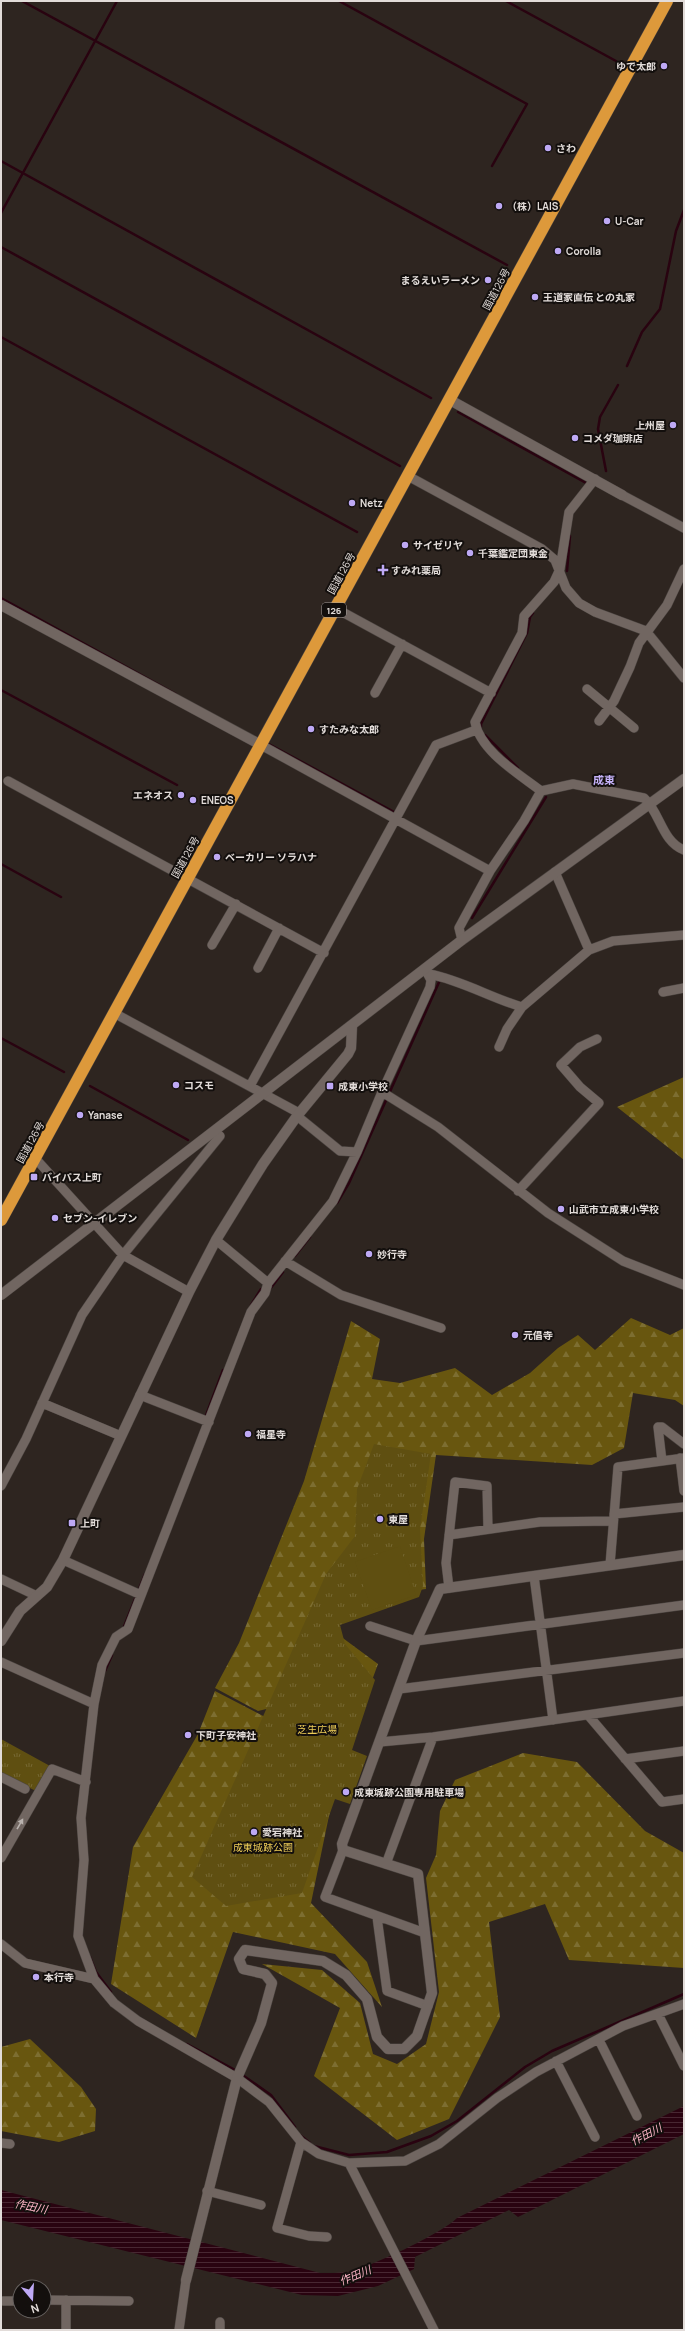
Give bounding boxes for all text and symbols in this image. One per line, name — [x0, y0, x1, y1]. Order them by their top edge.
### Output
place label: ゆで太郎 — [616, 59, 656, 73]
marker: ゆで太郎 — [659, 61, 669, 71]
place label: さわ — [556, 141, 576, 155]
marker: さわ — [543, 143, 553, 153]
place label: （株）LAIS — [507, 199, 559, 213]
marker: （株）LAIS — [494, 201, 504, 211]
place label: U-Car — [615, 214, 644, 228]
marker: U-Car — [602, 216, 612, 226]
place label: Corolla — [566, 244, 601, 258]
marker: Corolla — [553, 246, 563, 256]
street label: 国道126号 — [479, 265, 513, 313]
place label: まるえいラーメン — [400, 273, 480, 287]
marker: まるえいラーメン — [483, 275, 493, 285]
place label: 王道家直伝 との丸家 — [543, 290, 635, 304]
marker: 王道家直伝 との丸家 — [530, 292, 540, 302]
place label: 上州屋 — [635, 418, 665, 432]
marker: 上州屋 — [668, 420, 678, 430]
place label: コメダ珈琲店 — [583, 431, 643, 445]
marker: コメダ珈琲店 — [570, 433, 580, 443]
place label: Netz — [360, 496, 383, 510]
marker: Netz — [347, 498, 357, 508]
place label: サイゼリヤ — [413, 538, 463, 552]
marker: サイゼリヤ — [400, 540, 410, 550]
place label: 千葉鑑定団東金 — [478, 546, 548, 560]
marker: 千葉鑑定団東金 — [465, 548, 475, 558]
street label: 国道126号 — [324, 550, 358, 596]
place label: すみれ薬局 — [391, 563, 441, 577]
marker: すみれ薬局 — [378, 565, 388, 575]
road number: 126 — [322, 603, 346, 617]
place label: すたみな太郎 — [319, 722, 379, 736]
marker: すたみな太郎 — [306, 724, 316, 734]
district label: 成東 — [593, 772, 615, 787]
place label: エネオス — [133, 788, 173, 802]
marker: エネオス — [176, 790, 186, 800]
place label: ENEOS — [201, 793, 234, 807]
marker: ENEOS — [188, 795, 198, 805]
street label: 国道126号 — [168, 834, 202, 880]
place label: ベーカリー ソラハナ — [225, 850, 317, 864]
marker: ベーカリー ソラハナ — [212, 852, 222, 862]
place label: コスモ — [184, 1078, 214, 1092]
place label: 成東小学校 — [338, 1079, 388, 1093]
marker: コスモ — [171, 1080, 181, 1090]
marker: 成東小学校 — [325, 1081, 335, 1091]
place label: Yanase — [88, 1108, 123, 1122]
marker: Yanase — [75, 1110, 85, 1120]
street label: 国道126号 — [13, 1119, 47, 1165]
place label: バイパス上町 — [42, 1170, 102, 1184]
marker: バイパス上町 — [29, 1172, 39, 1182]
place label: 山武市立成東小学校 — [569, 1202, 659, 1216]
marker: 山武市立成東小学校 — [556, 1204, 566, 1214]
place label: セブン-イレブン — [63, 1211, 137, 1225]
marker: セブン-イレブン — [50, 1213, 60, 1223]
place label: 妙行寺 — [377, 1247, 407, 1261]
marker: 妙行寺 — [364, 1249, 374, 1259]
place label: 元倡寺 — [523, 1328, 553, 1342]
marker: 元倡寺 — [510, 1330, 520, 1340]
place label: 福星寺 — [256, 1427, 286, 1441]
marker: 福星寺 — [243, 1429, 253, 1439]
place label: 東屋 — [388, 1512, 408, 1526]
marker: 東屋 — [375, 1514, 385, 1524]
place label: 上町 — [80, 1516, 100, 1530]
marker: 上町 — [67, 1518, 77, 1528]
park label: 芝生広場 — [297, 1722, 337, 1736]
place label: 下町子安神社 — [196, 1728, 257, 1742]
marker: 下町子安神社 — [183, 1730, 193, 1740]
place label: 成東城跡公園専用駐車場 — [354, 1785, 464, 1799]
marker: 成東城跡公園専用駐車場 — [341, 1787, 351, 1797]
one-way arrow — [17, 1818, 24, 1830]
place label: 愛宕神社 — [262, 1825, 303, 1839]
marker: 愛宕神社 — [249, 1827, 259, 1837]
park label: 成東城跡公園 — [233, 1840, 293, 1854]
place label: 本行寺 — [43, 1970, 74, 1984]
marker: 本行寺 — [31, 1972, 41, 1982]
water label: 作田川 — [628, 2119, 665, 2148]
water label: 作田川 — [13, 2195, 50, 2217]
water label: 作田川 — [337, 2261, 374, 2288]
north arrow — [12, 2279, 52, 2319]
text: N — [29, 2301, 41, 2317]

